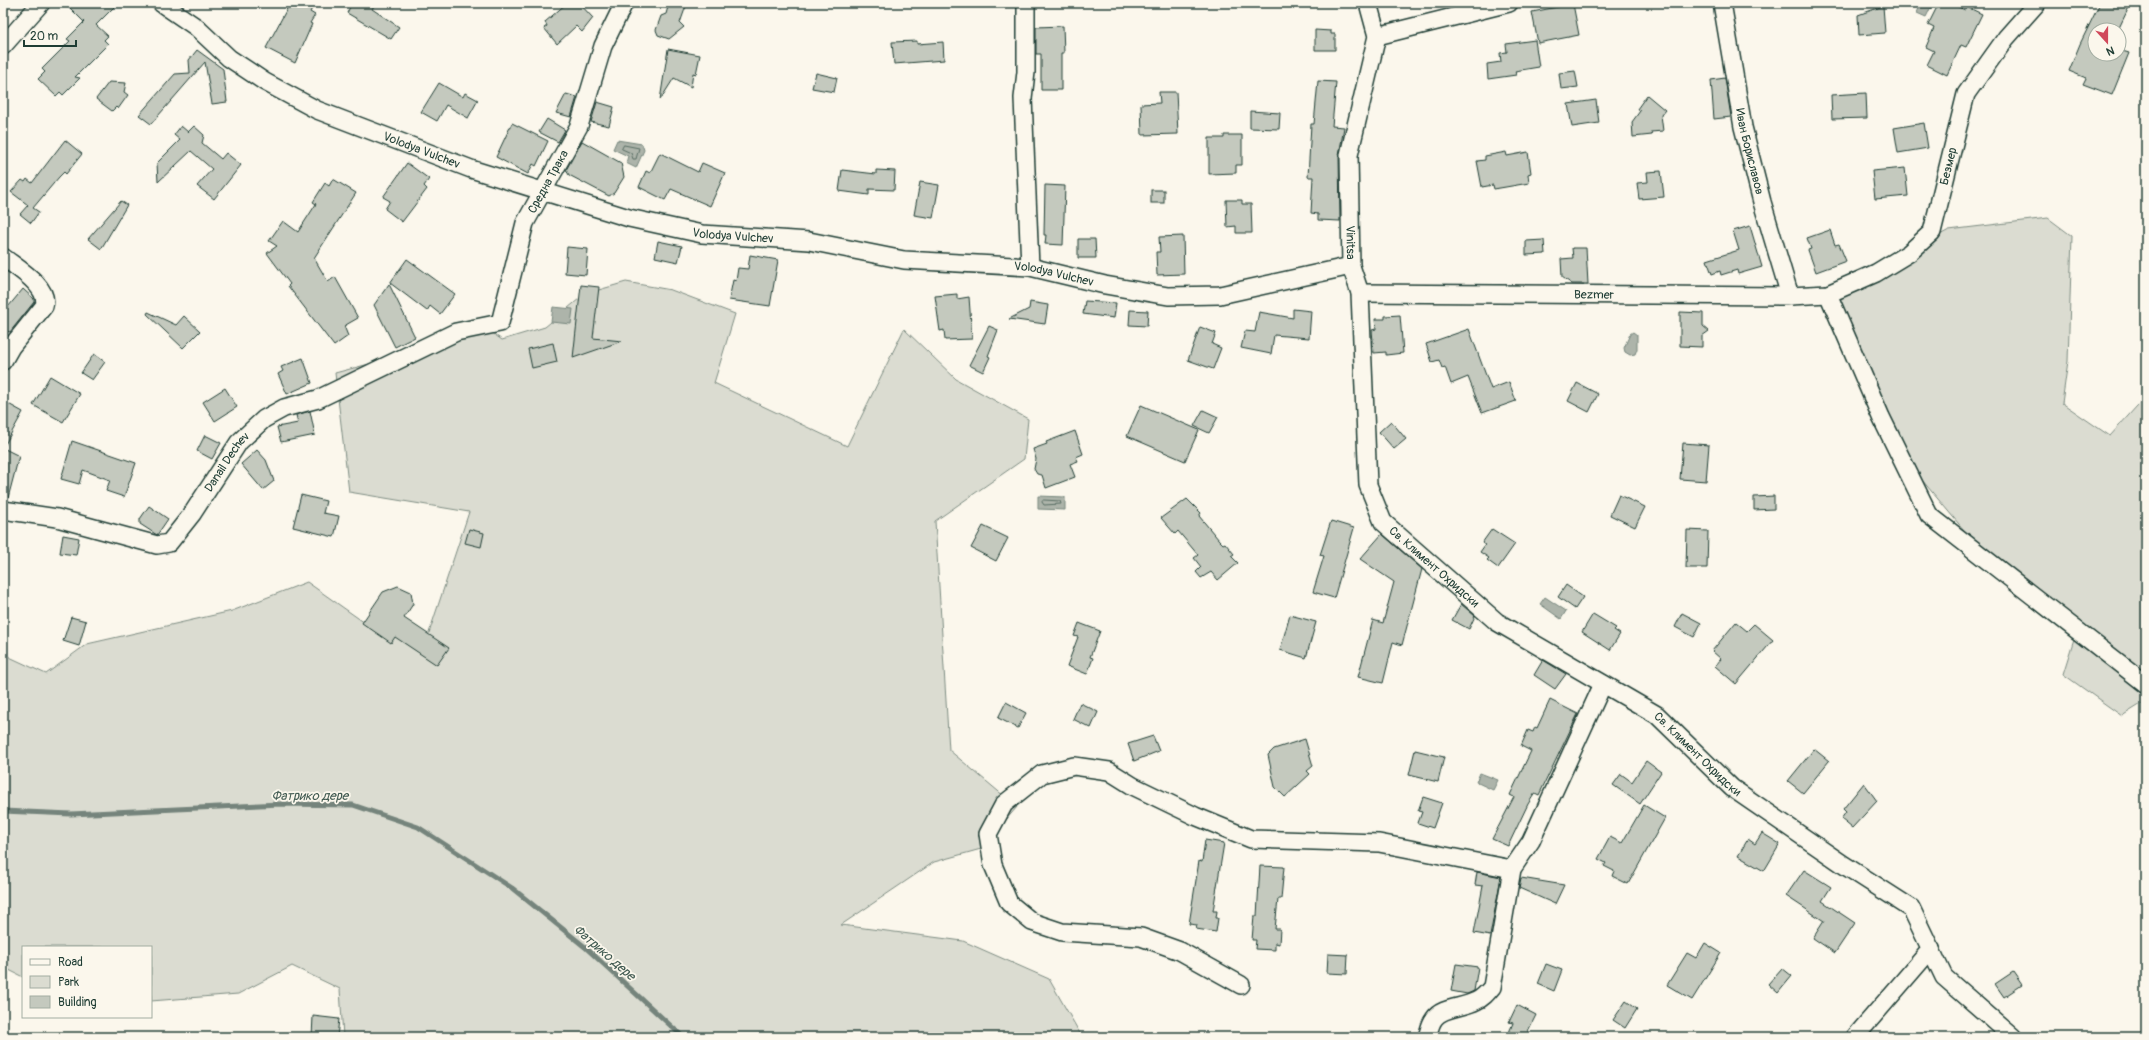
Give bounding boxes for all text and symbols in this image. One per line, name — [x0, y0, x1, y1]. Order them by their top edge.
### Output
scale bar — [24, 22, 76, 48]
north arrow — [2087, 22, 2127, 62]
text: 20 m — [30, 29, 59, 44]
text: N — [2104, 43, 2116, 58]
street label: Иван Бориславов — [1732, 107, 1767, 196]
street label: Volodya Vulchev — [381, 129, 462, 172]
street label: Безмер — [1937, 146, 1961, 187]
street label: Средна Трака — [525, 147, 572, 216]
street label: Volodya Vulchev — [691, 225, 774, 247]
street label: Vinitsa — [1342, 225, 1358, 260]
street label: Volodya Vulchev — [1013, 259, 1095, 290]
street label: Bezmer — [1574, 287, 1615, 303]
street label: Danail Dechev — [201, 429, 253, 495]
street label: Св. Климент Охридски — [1386, 524, 1482, 611]
street label: Св. Климент Охридски — [1650, 709, 1744, 800]
water label: Фатрико дере — [272, 788, 350, 804]
water label: Фатрико дере — [570, 922, 640, 985]
legend — [22, 946, 152, 1018]
text: Road — [58, 955, 83, 970]
text: Park — [58, 975, 79, 990]
text: Building — [58, 995, 97, 1010]

